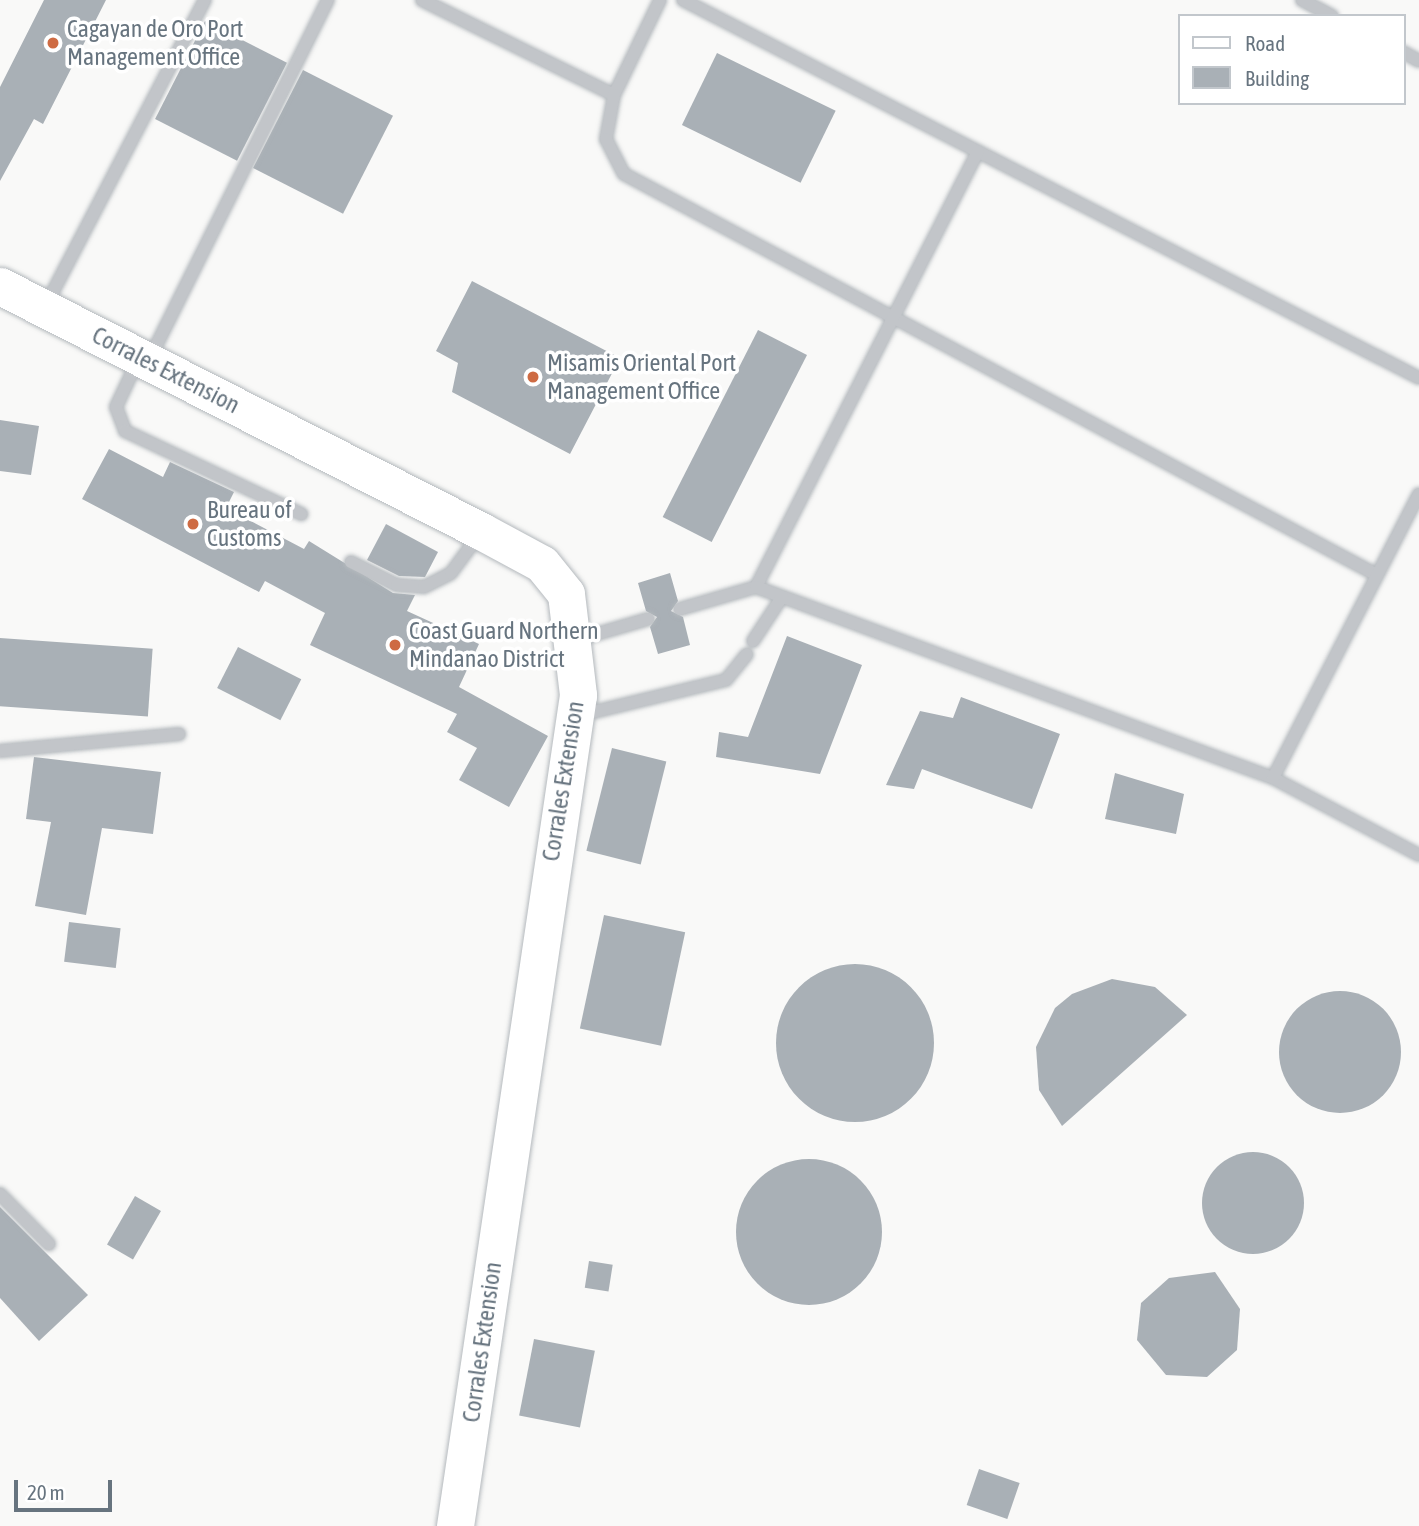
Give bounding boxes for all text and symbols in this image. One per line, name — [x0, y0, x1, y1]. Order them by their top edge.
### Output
legend — [1178, 14, 1405, 105]
place label: Cagayan de Oro Port Management Office — [67, 15, 243, 71]
text: Road — [1245, 31, 1285, 55]
marker: Cagayan de Oro Port Management Office — [45, 35, 61, 51]
text: Building — [1245, 66, 1309, 90]
street label: Corrales Extension — [87, 320, 245, 420]
place label: Misamis Oriental Port Management Office — [547, 349, 736, 405]
marker: Misamis Oriental Port Management Office — [525, 369, 541, 385]
place label: Bureau of Customs — [207, 496, 292, 552]
marker: Bureau of Customs — [185, 516, 201, 532]
place label: Coast Guard Northern Mindanao District — [409, 617, 599, 673]
marker: Coast Guard Northern Mindanao District — [387, 637, 403, 653]
street label: Corrales Extension — [536, 699, 590, 863]
street label: Corrales Extension — [456, 1260, 508, 1424]
scale bar — [18, 1466, 116, 1510]
text: 20 m — [27, 1480, 65, 1504]

